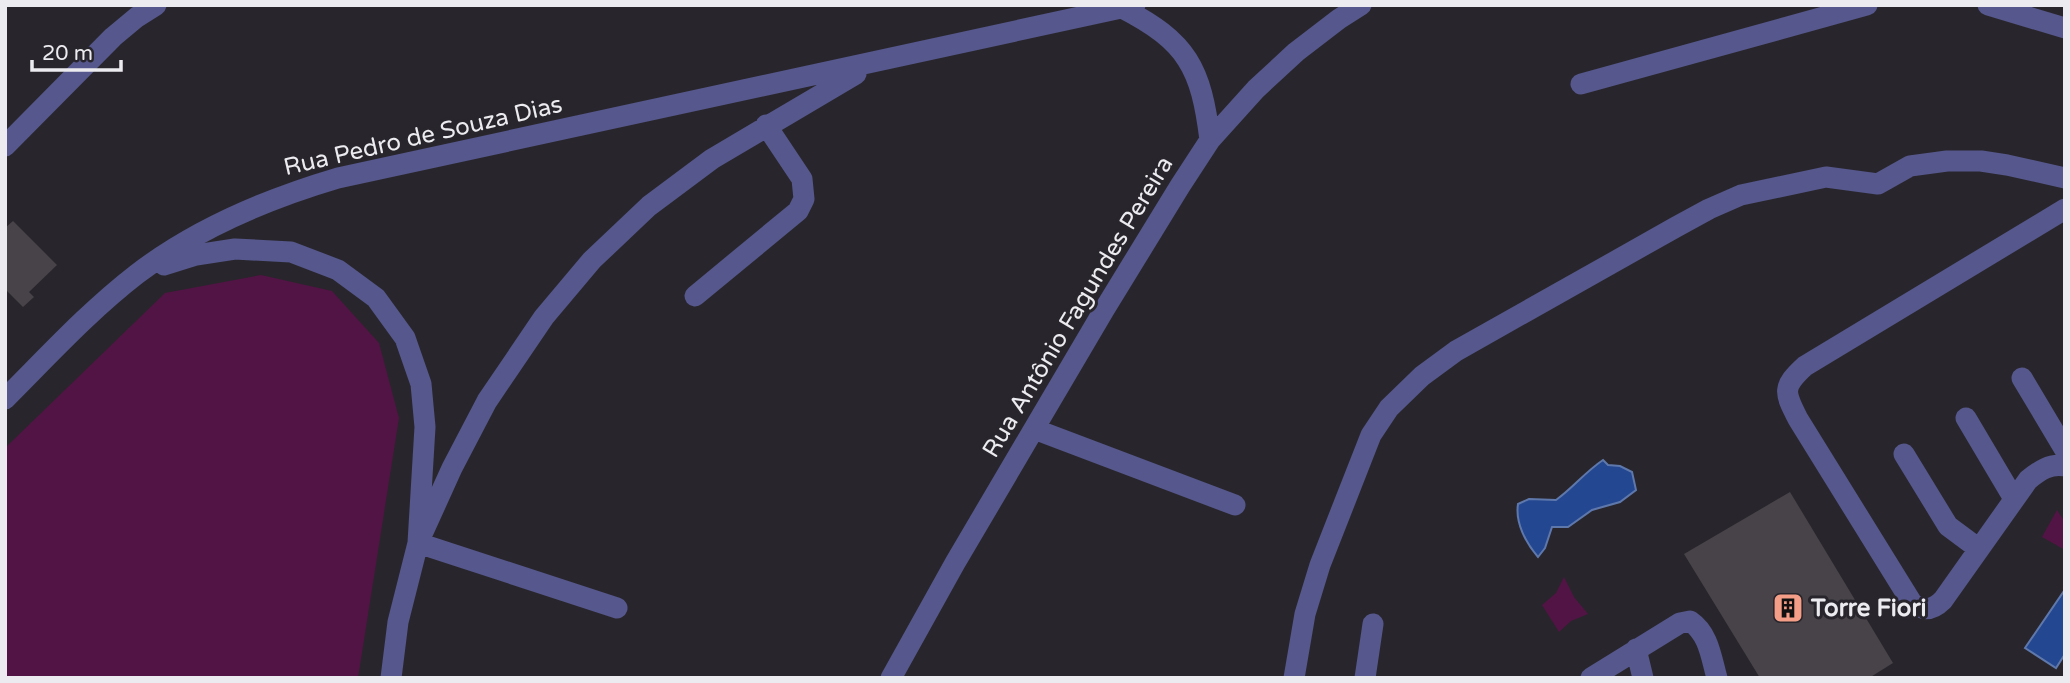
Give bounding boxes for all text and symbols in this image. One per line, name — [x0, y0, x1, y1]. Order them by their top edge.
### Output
scale bar — [32, 28, 121, 72]
text: 20 m — [42, 41, 93, 66]
street label: Rua Pedro de Souza Dias — [281, 90, 565, 182]
street label: Rua Antônio Fagundes Pereira — [976, 151, 1180, 463]
building icon: Torre Fiori — [1771, 591, 1805, 625]
place label: Torre Fiori — [1810, 594, 1927, 623]

